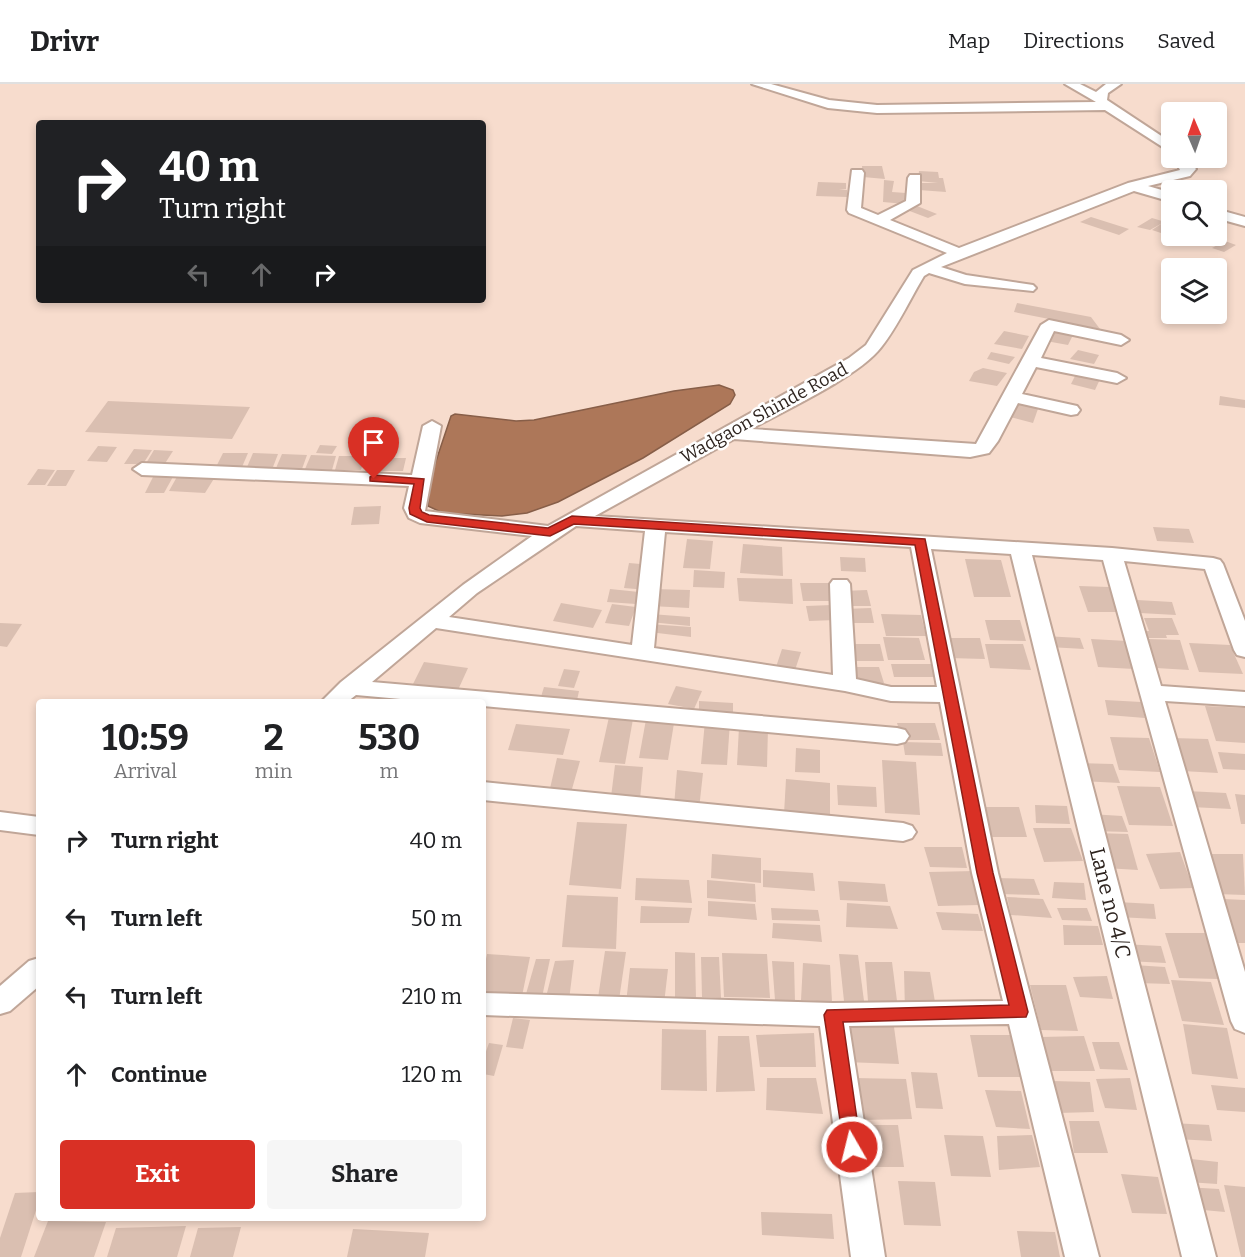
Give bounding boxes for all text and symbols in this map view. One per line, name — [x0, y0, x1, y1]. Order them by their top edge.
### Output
text: Drivr — [30, 25, 99, 58]
text: Map — [948, 28, 990, 54]
text: Directions — [1023, 28, 1124, 54]
text: Saved — [1157, 28, 1215, 54]
north arrow — [1161, 102, 1227, 168]
map controls — [1161, 102, 1227, 324]
text: 40 m — [159, 142, 259, 192]
icon: right — [60, 144, 138, 222]
button: search — [1161, 180, 1227, 246]
text: Turn right — [159, 193, 286, 225]
icon: left — [182, 258, 215, 291]
icon: ahead — [245, 258, 278, 291]
icon: right — [308, 258, 341, 291]
button: layers — [1161, 258, 1227, 324]
street label: Wadgaon Shinde Road — [677, 358, 852, 468]
pin — [348, 417, 399, 479]
icon: arrive — [357, 426, 390, 459]
text: 10:59 — [102, 716, 189, 760]
text: 2 — [263, 716, 284, 760]
text: 530 — [358, 716, 420, 760]
text: Arrival — [114, 759, 177, 783]
text: min — [255, 759, 292, 783]
text: m — [380, 759, 399, 783]
icon: right — [60, 824, 93, 857]
text: Turn right — [111, 827, 219, 854]
text: 40 m — [410, 827, 462, 854]
street label: Lane no 4/C — [1084, 845, 1136, 961]
icon: left — [60, 902, 93, 935]
text: Turn left — [111, 905, 203, 932]
text: 50 m — [411, 905, 462, 932]
icon: left — [60, 980, 93, 1013]
text: Turn left — [111, 983, 203, 1010]
text: 210 m — [402, 983, 462, 1010]
icon: ahead — [60, 1058, 93, 1091]
text: Continue — [111, 1061, 207, 1088]
text: 120 m — [402, 1061, 462, 1088]
position arrow — [820, 1115, 884, 1179]
button: Exit — [60, 1140, 255, 1209]
button: Share — [267, 1140, 462, 1209]

